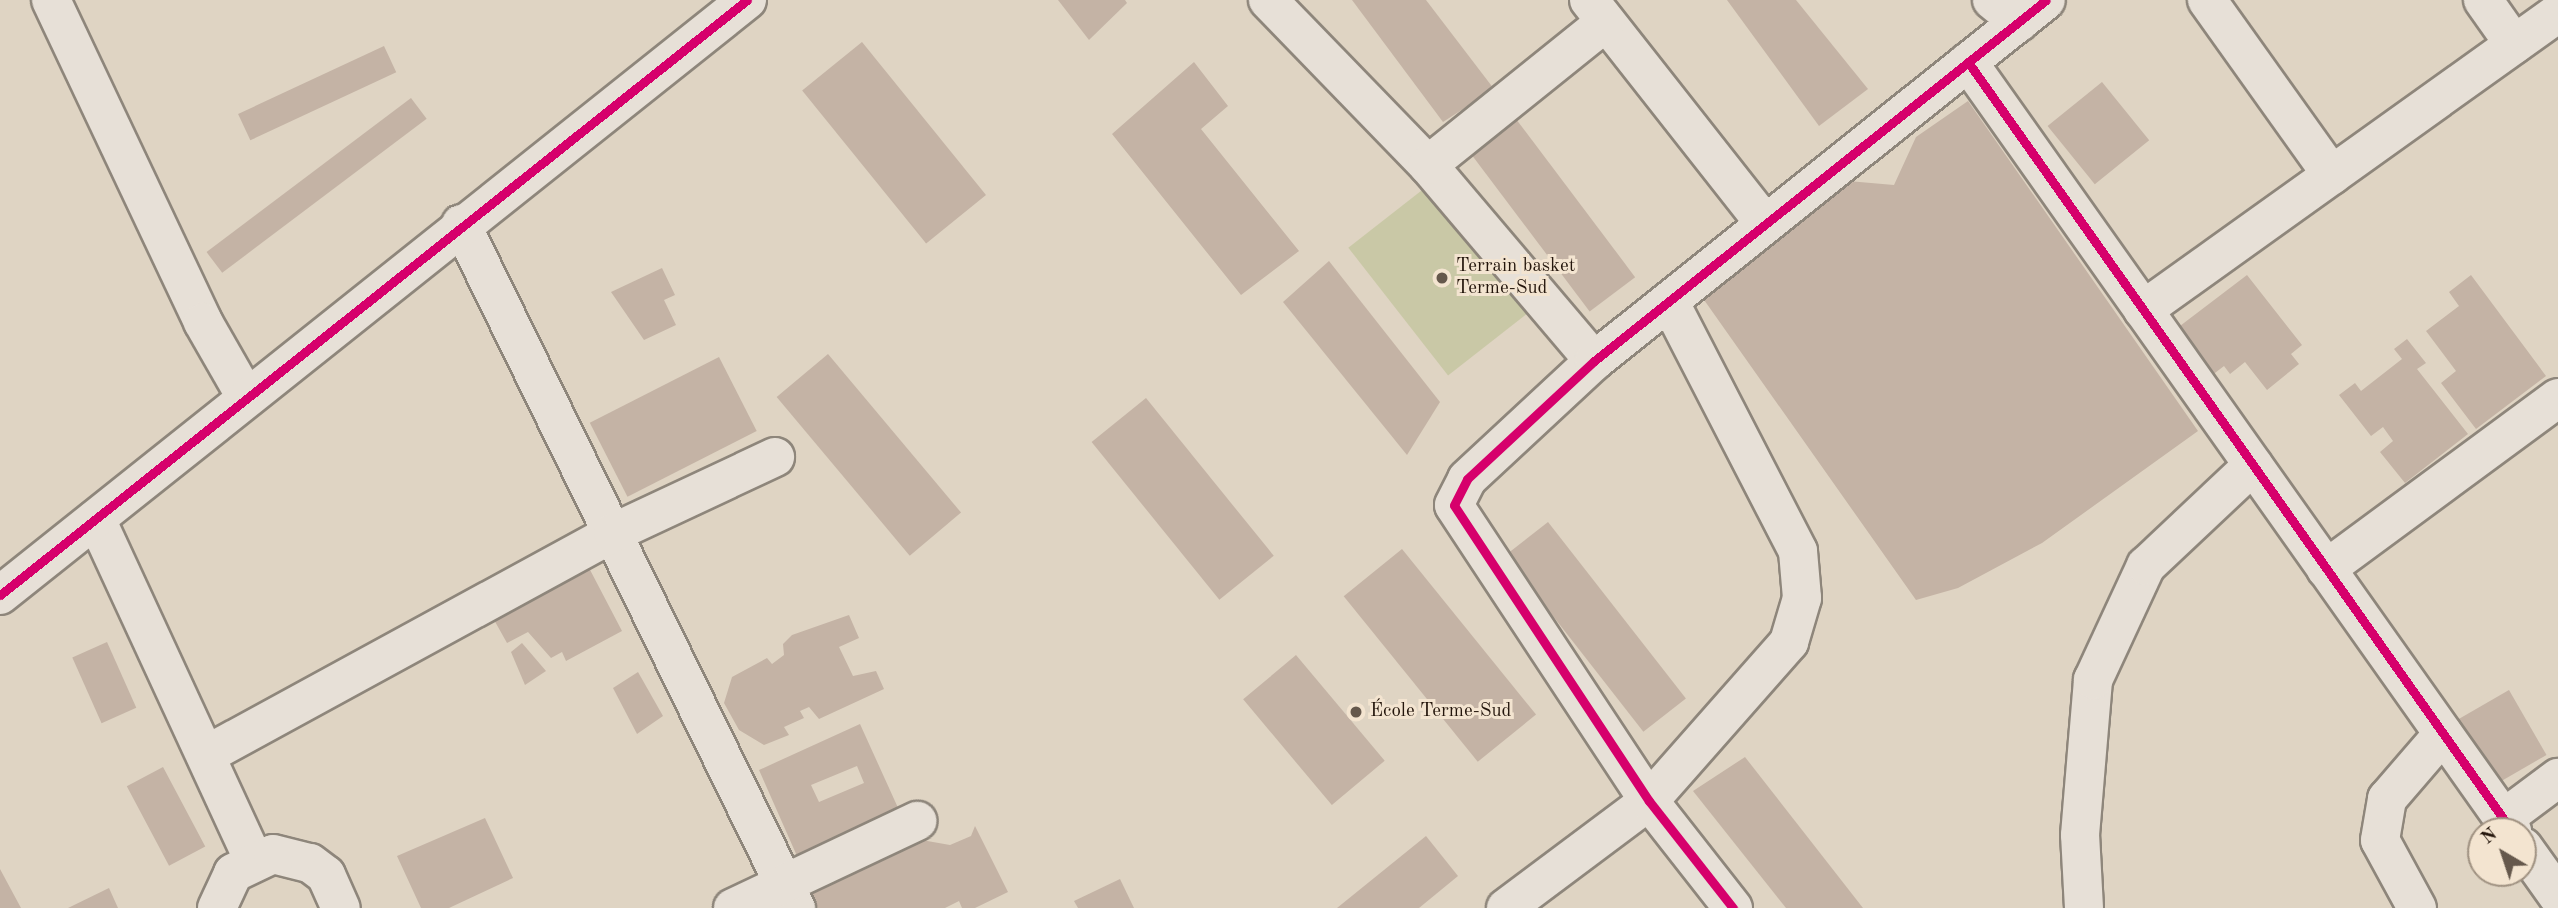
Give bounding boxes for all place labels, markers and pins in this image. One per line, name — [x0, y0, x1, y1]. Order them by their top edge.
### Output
place label: Terrain basket Terme-Sud — [1456, 256, 1575, 300]
marker: Terrain basket Terme-Sud — [1434, 270, 1450, 286]
place label: École Terme-Sud — [1370, 701, 1512, 723]
marker: École Terme-Sud — [1348, 704, 1364, 720]

